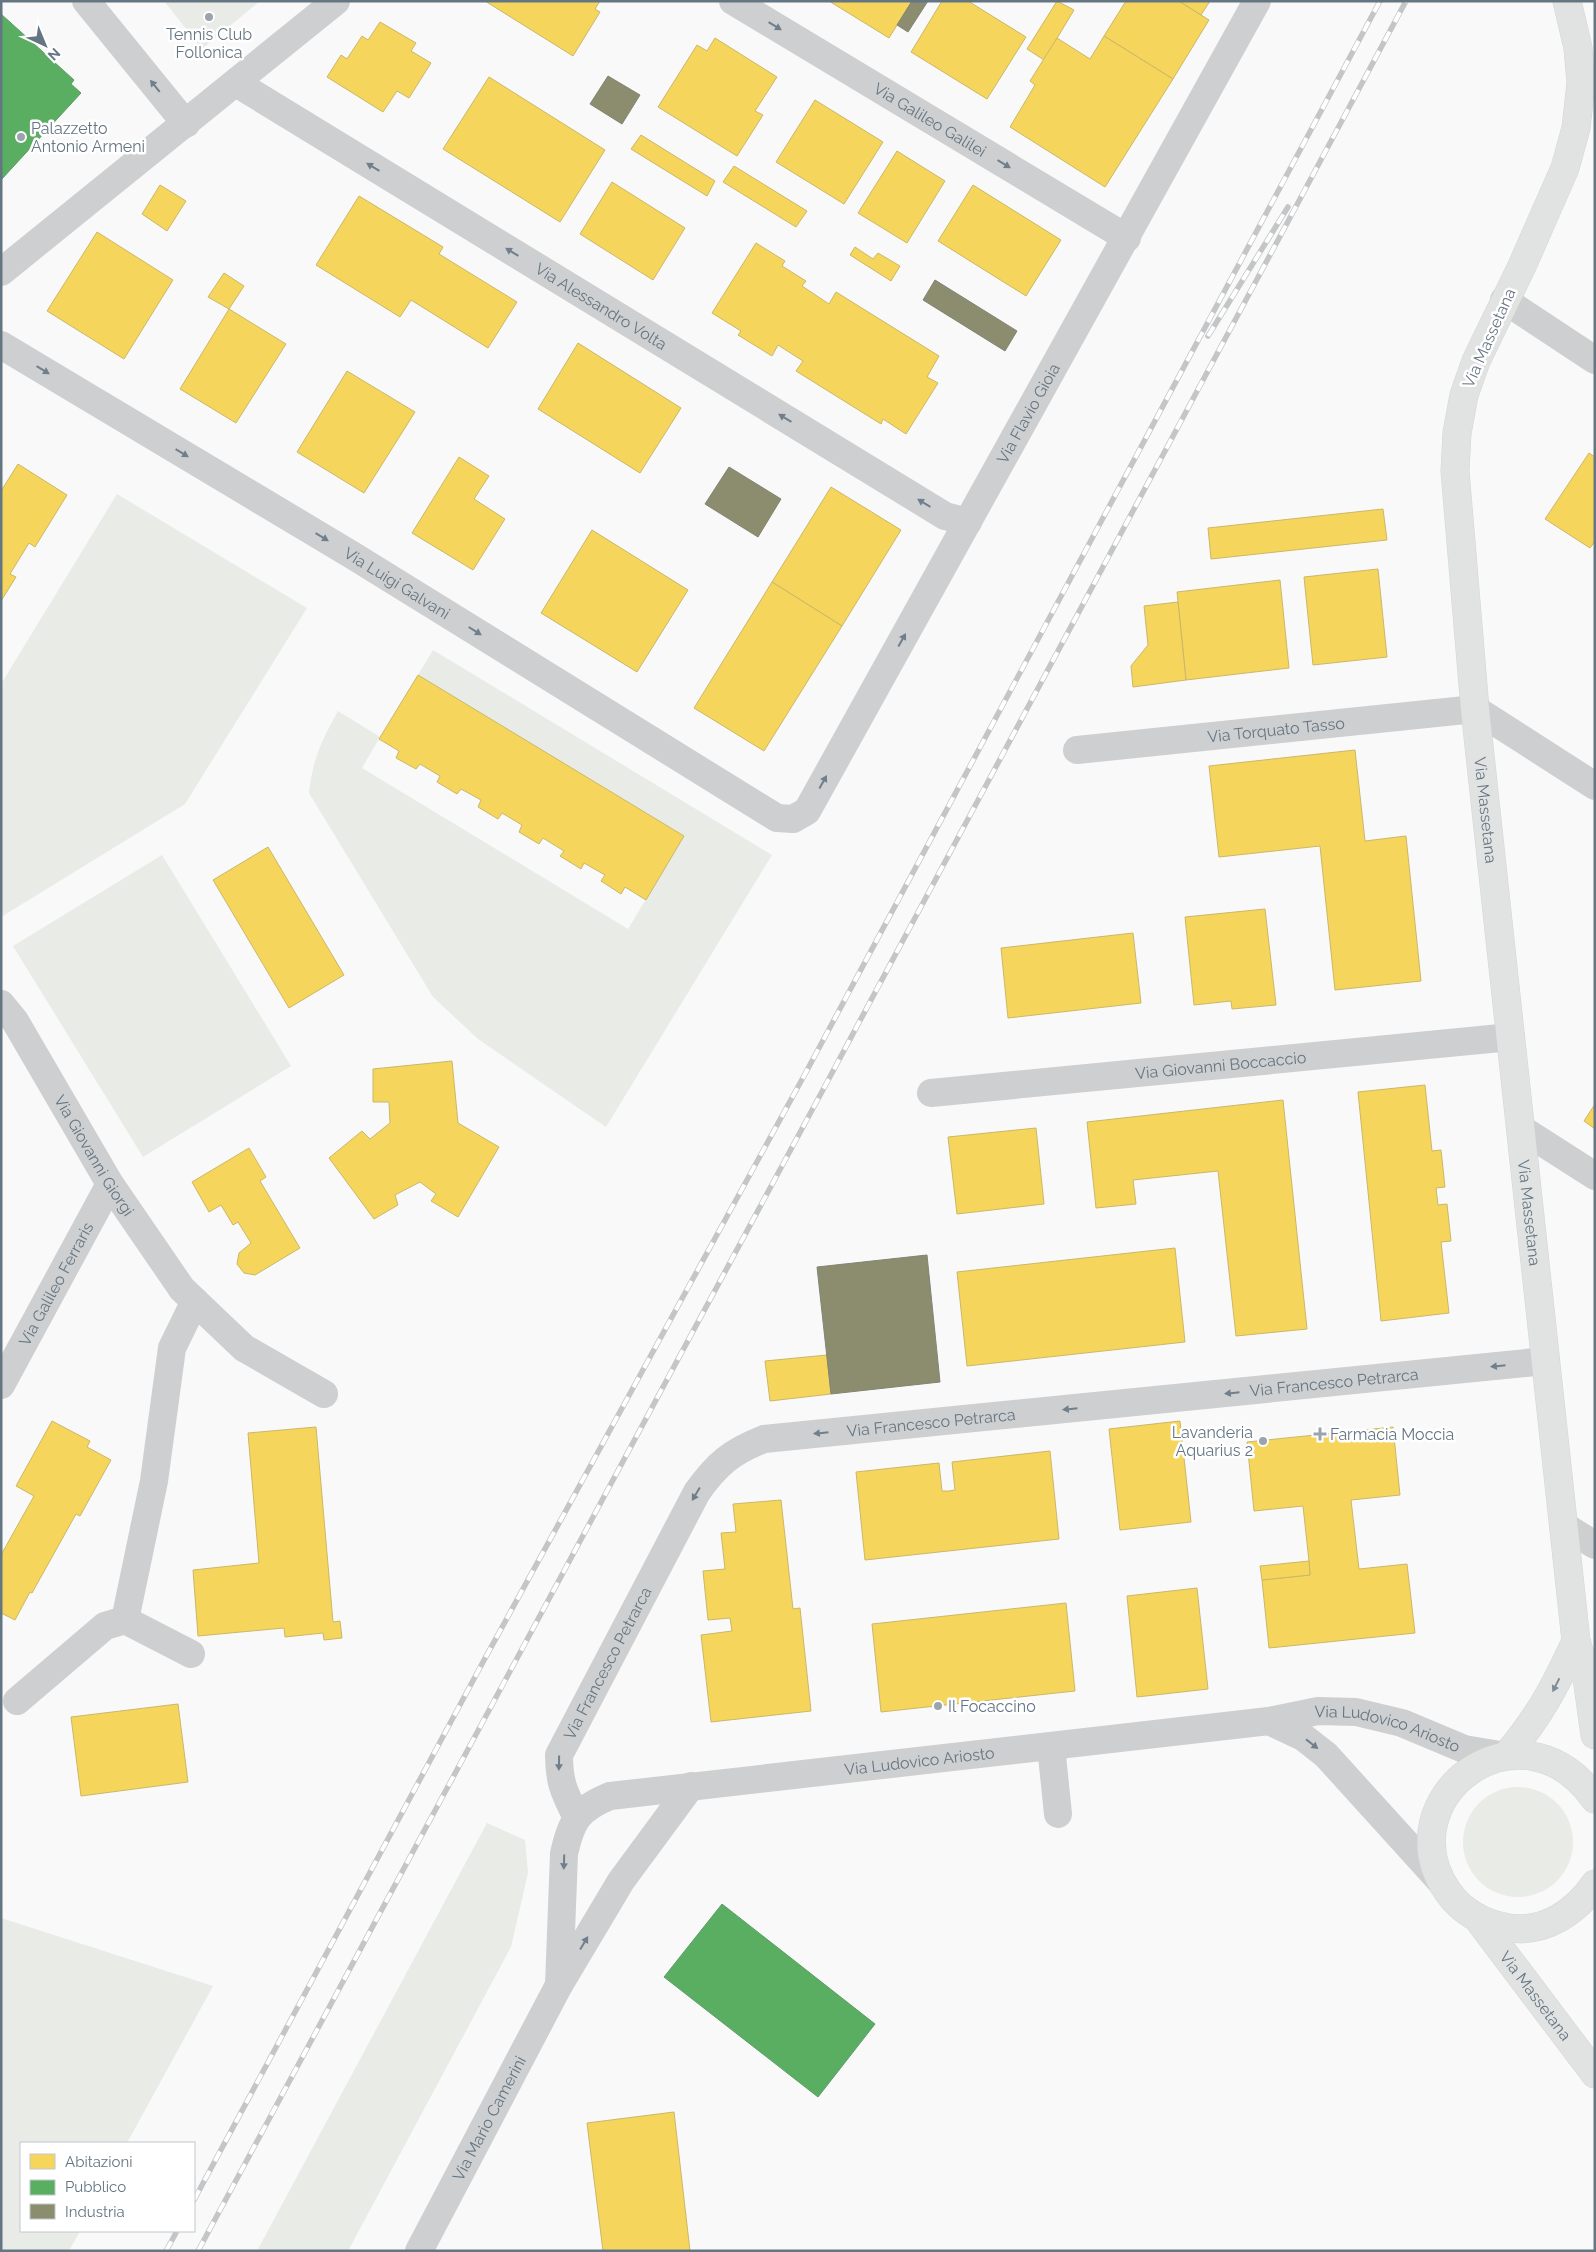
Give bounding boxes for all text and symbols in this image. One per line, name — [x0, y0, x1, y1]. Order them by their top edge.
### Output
marker: Tennis Club Follonica — [203, 11, 215, 23]
north arrow — [20, 20, 70, 70]
one-way arrow — [768, 22, 781, 31]
place label: Tennis Club Follonica — [166, 25, 252, 62]
text: N — [45, 45, 63, 64]
street label: Via Galileo Galilei — [870, 78, 990, 161]
one-way arrow — [150, 80, 161, 93]
place label: Palazzetto Antonio Armeni — [31, 119, 145, 156]
marker: Palazzetto Antonio Armeni — [15, 131, 27, 143]
one-way arrow — [998, 160, 1011, 169]
one-way arrow — [367, 162, 380, 172]
one-way arrow — [506, 247, 519, 256]
street label: Via Alessandro Volta — [532, 259, 671, 354]
street label: Via Massetana — [1459, 285, 1519, 391]
street label: Via Flavio Gioia — [993, 360, 1063, 467]
one-way arrow — [37, 365, 50, 374]
one-way arrow — [779, 414, 792, 423]
one-way arrow — [176, 449, 189, 458]
one-way arrow — [917, 498, 931, 507]
one-way arrow — [315, 533, 328, 542]
street label: Via Luigi Galvani — [341, 543, 454, 623]
one-way arrow — [468, 627, 481, 636]
one-way arrow — [898, 633, 906, 648]
street label: Via Torquato Tasso — [1206, 713, 1346, 746]
street label: Via Massetana — [1471, 756, 1501, 864]
one-way arrow — [818, 775, 827, 789]
street label: Via Giovanni Boccaccio — [1134, 1047, 1307, 1083]
street label: Via Giovanni Giorgi — [51, 1091, 138, 1219]
street label: Via Massetana — [1514, 1159, 1545, 1267]
street label: Via Galileo Ferraris — [15, 1219, 97, 1349]
one-way arrow — [1490, 1362, 1506, 1370]
street label: Via Francesco Petrarca — [1249, 1364, 1419, 1400]
one-way arrow — [1223, 1389, 1239, 1397]
street label: Via Francesco Petrarca — [846, 1404, 1016, 1440]
one-way arrow — [1062, 1405, 1078, 1413]
place label: Lavanderia Aquarius 2 — [1172, 1423, 1253, 1460]
place label: Farmacia Moccia — [1330, 1425, 1454, 1444]
marker: Farmacia Moccia — [1314, 1428, 1326, 1440]
one-way arrow — [813, 1430, 829, 1438]
marker: Lavanderia Aquarius 2 — [1257, 1435, 1269, 1447]
one-way arrow — [691, 1488, 700, 1501]
street label: Via Francesco Petrarca — [559, 1584, 655, 1743]
one-way arrow — [1552, 1678, 1560, 1692]
place label: Il Focaccino — [948, 1697, 1036, 1716]
marker: Il Focaccino — [932, 1700, 944, 1712]
street label: Via Ludovico Ariosto — [1314, 1701, 1463, 1756]
one-way arrow — [1305, 1739, 1319, 1749]
street label: Via Ludovico Ariosto — [843, 1743, 995, 1779]
one-way arrow — [555, 1755, 563, 1771]
one-way arrow — [560, 1854, 568, 1870]
one-way arrow — [580, 1936, 589, 1949]
street label: Via Massetana — [1496, 1947, 1576, 2044]
street label: Via Mario Camerini — [448, 2053, 530, 2184]
legend — [20, 2142, 195, 2232]
text: Abitazioni — [65, 2153, 132, 2171]
text: Pubblico — [65, 2178, 126, 2196]
text: Industria — [65, 2203, 125, 2221]

